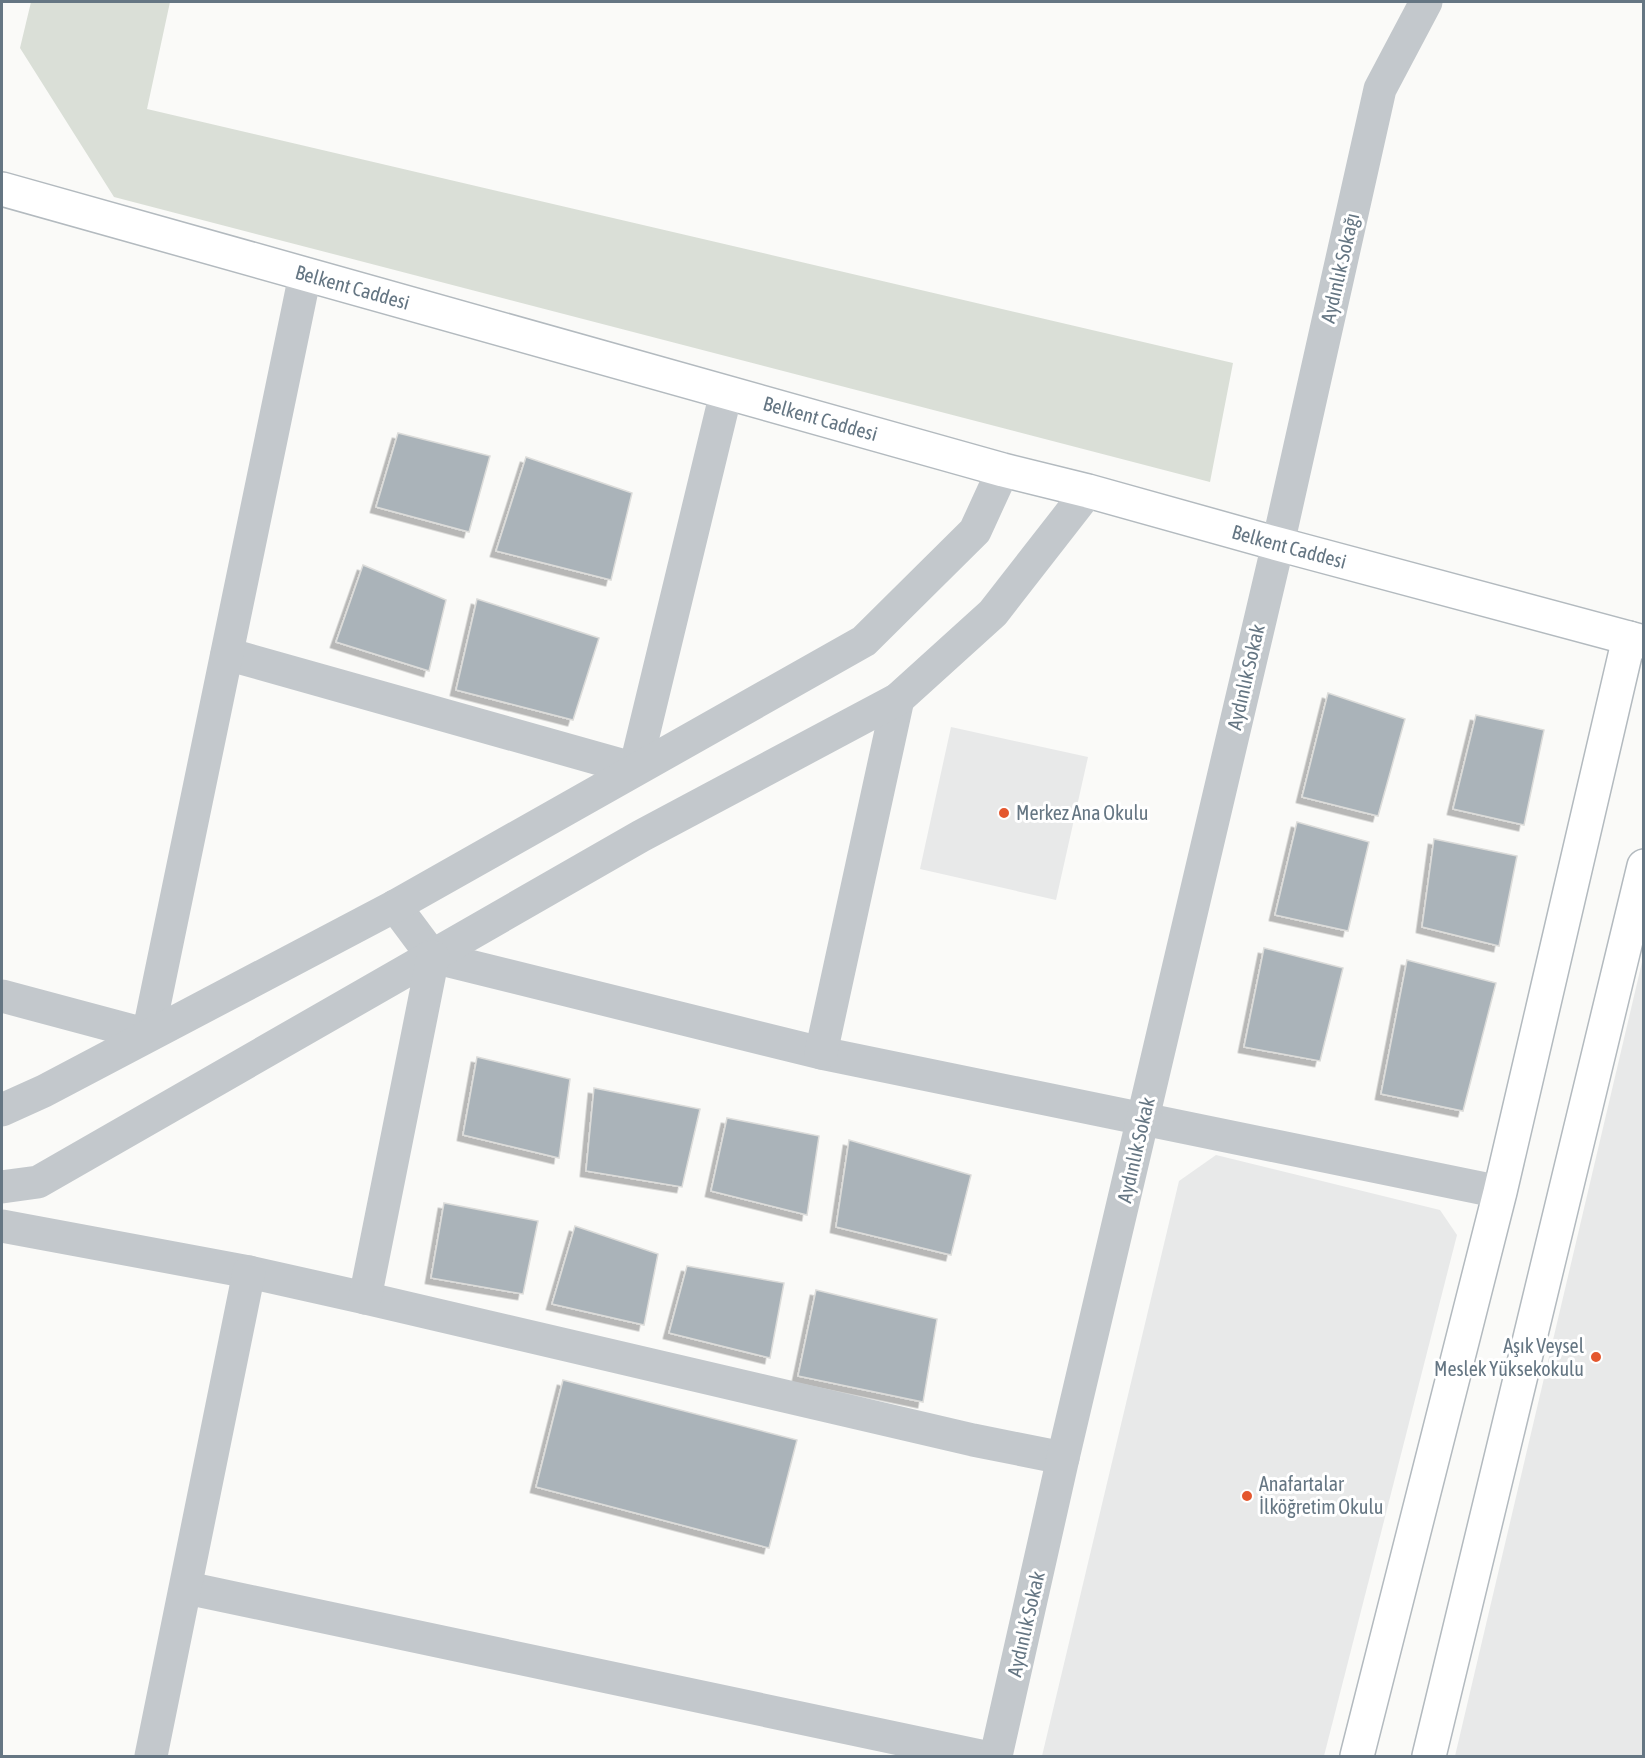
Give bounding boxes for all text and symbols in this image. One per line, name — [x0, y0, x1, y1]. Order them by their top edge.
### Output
street label: Aydınlık Sokağı — [1316, 211, 1363, 325]
street label: Belkent Caddesi — [293, 260, 412, 314]
street label: Belkent Caddesi — [761, 391, 880, 445]
street label: Belkent Caddesi — [1229, 520, 1349, 573]
street label: Aydınlık Sokak — [1222, 622, 1269, 732]
place label: Merkez Ana Okulu — [1016, 801, 1148, 824]
marker: Merkez Ana Okulu — [997, 806, 1011, 820]
street label: Aydınlık Sokak — [1112, 1095, 1159, 1205]
place label: Aşık Veysel Meslek Yüksekokulu — [1434, 1334, 1585, 1380]
marker: Aşık Veysel Meslek Yüksekokulu — [1589, 1350, 1603, 1364]
place label: Anafartalar İlköğretim Okulu — [1259, 1472, 1383, 1518]
marker: Anafartalar İlköğretim Okulu — [1240, 1489, 1254, 1503]
street label: Aydınlık Sokak — [1002, 1569, 1049, 1679]

